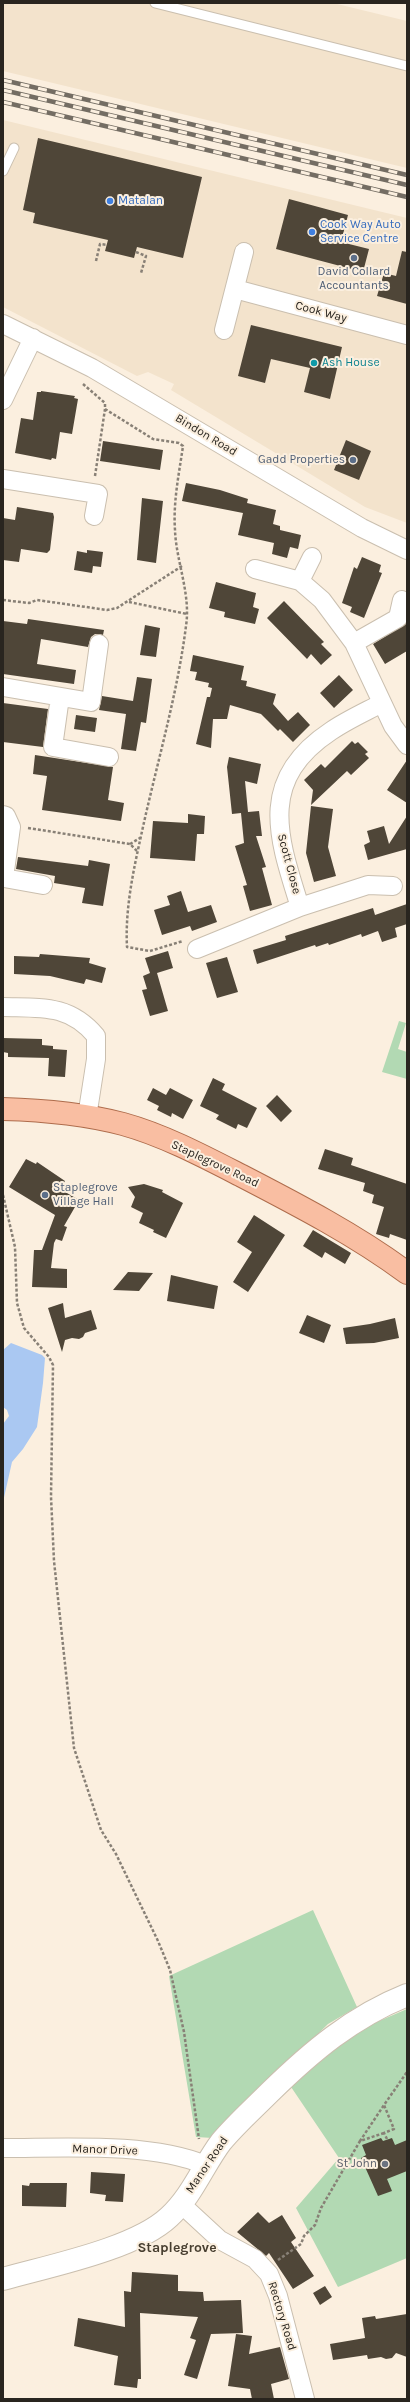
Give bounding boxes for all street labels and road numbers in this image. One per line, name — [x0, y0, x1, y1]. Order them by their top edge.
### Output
street label: Cook Way — [294, 298, 348, 326]
street label: Bindon Road — [172, 411, 240, 459]
street label: Scott Close — [274, 832, 304, 896]
street label: Staplegrove Road — [169, 1137, 261, 1191]
street label: Manor Road — [183, 2134, 231, 2196]
street label: Manor Drive — [72, 2142, 138, 2158]
street label: Rectory Road — [265, 2280, 299, 2352]

